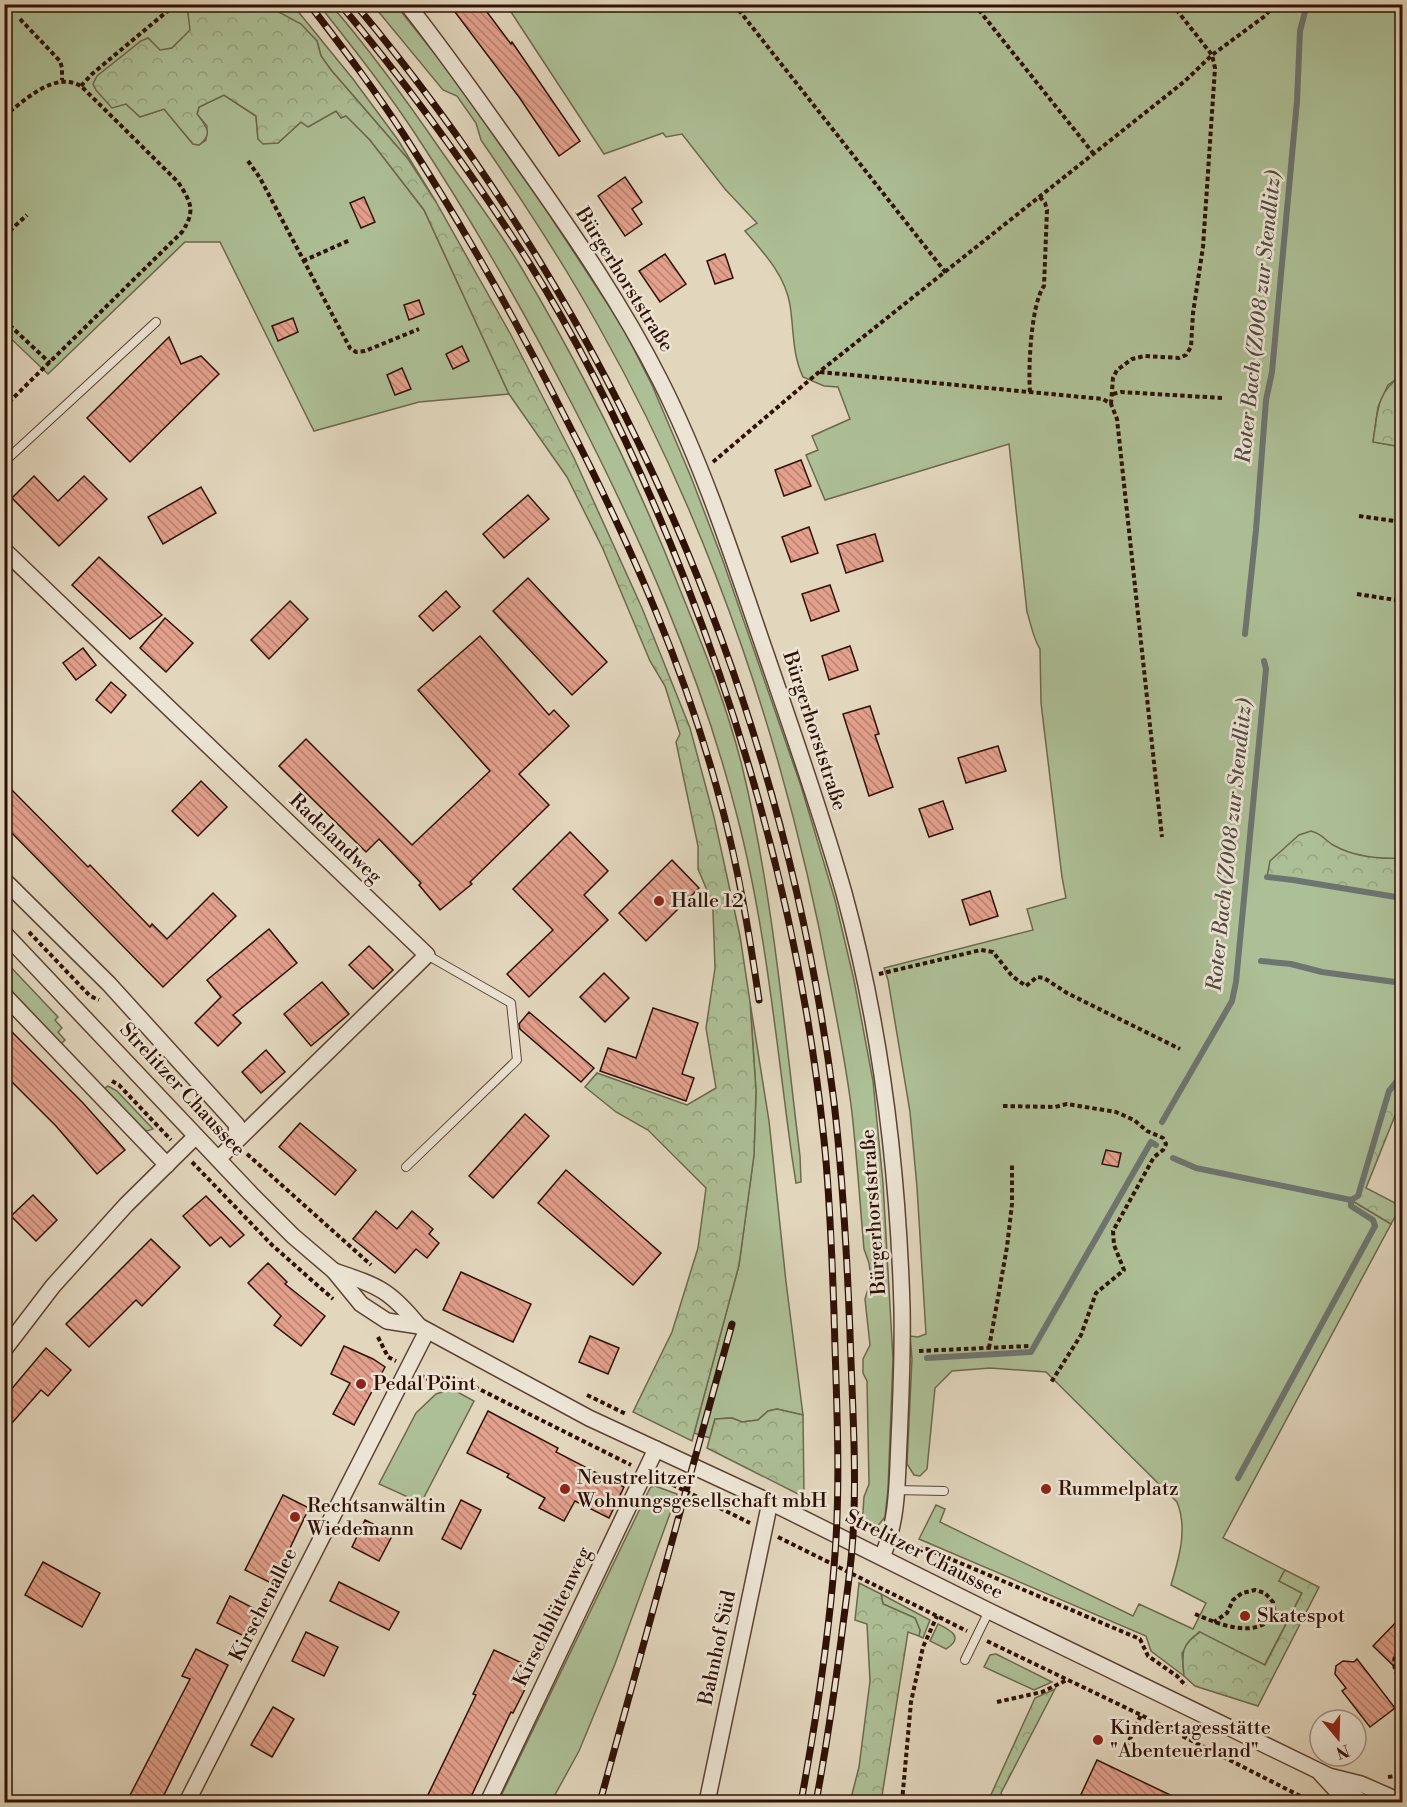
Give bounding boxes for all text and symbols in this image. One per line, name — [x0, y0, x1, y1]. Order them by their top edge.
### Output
water label: Roter Bach (Z008 zur Stendlitz) — [1231, 169, 1287, 465]
street label: Bürgerhorststraße — [569, 202, 679, 357]
street label: Bürgerhorststraße — [776, 647, 852, 814]
water label: Roter Bach (Z008 zur Stendlitz) — [1202, 697, 1258, 993]
street label: Radelandweg — [283, 788, 387, 890]
place label: Halle 12 — [671, 889, 744, 914]
marker: Halle 12 — [652, 894, 666, 908]
street label: Strelitzer Chaussee — [114, 1018, 250, 1162]
street label: Bürgerhorststraße — [856, 1128, 892, 1297]
place label: Pedal Point — [373, 1372, 476, 1397]
marker: Pedal Point — [354, 1377, 368, 1391]
place label: Neustrelitzer Wohnungsgesellschaft mbH — [576, 1466, 827, 1514]
place label: Rummelplatz — [1058, 1477, 1179, 1502]
marker: Neustrelitzer Wohnungsgesellschaft mbH — [558, 1482, 572, 1496]
marker: Rummelplatz — [1039, 1482, 1053, 1496]
place label: Rechtsanwältin Wiedemann — [306, 1494, 446, 1542]
street label: Strelitzer Chaussee — [841, 1504, 1007, 1606]
marker: Rechtsanwältin Wiedemann — [288, 1510, 302, 1524]
street label: Kirschblütenweg — [508, 1543, 598, 1691]
street label: Kirschenallee — [225, 1544, 303, 1666]
street label: Bahnhof Süd — [693, 1588, 742, 1709]
place label: Skatespot — [1257, 1604, 1345, 1629]
marker: Skatespot — [1238, 1609, 1252, 1623]
north arrow — [1308, 1708, 1368, 1768]
place label: Kindertagesstätte "Abenteuerland" — [1110, 1716, 1271, 1764]
marker: Kindertagesstätte "Abenteuerland" — [1091, 1733, 1105, 1747]
text: N — [1333, 1740, 1352, 1763]

